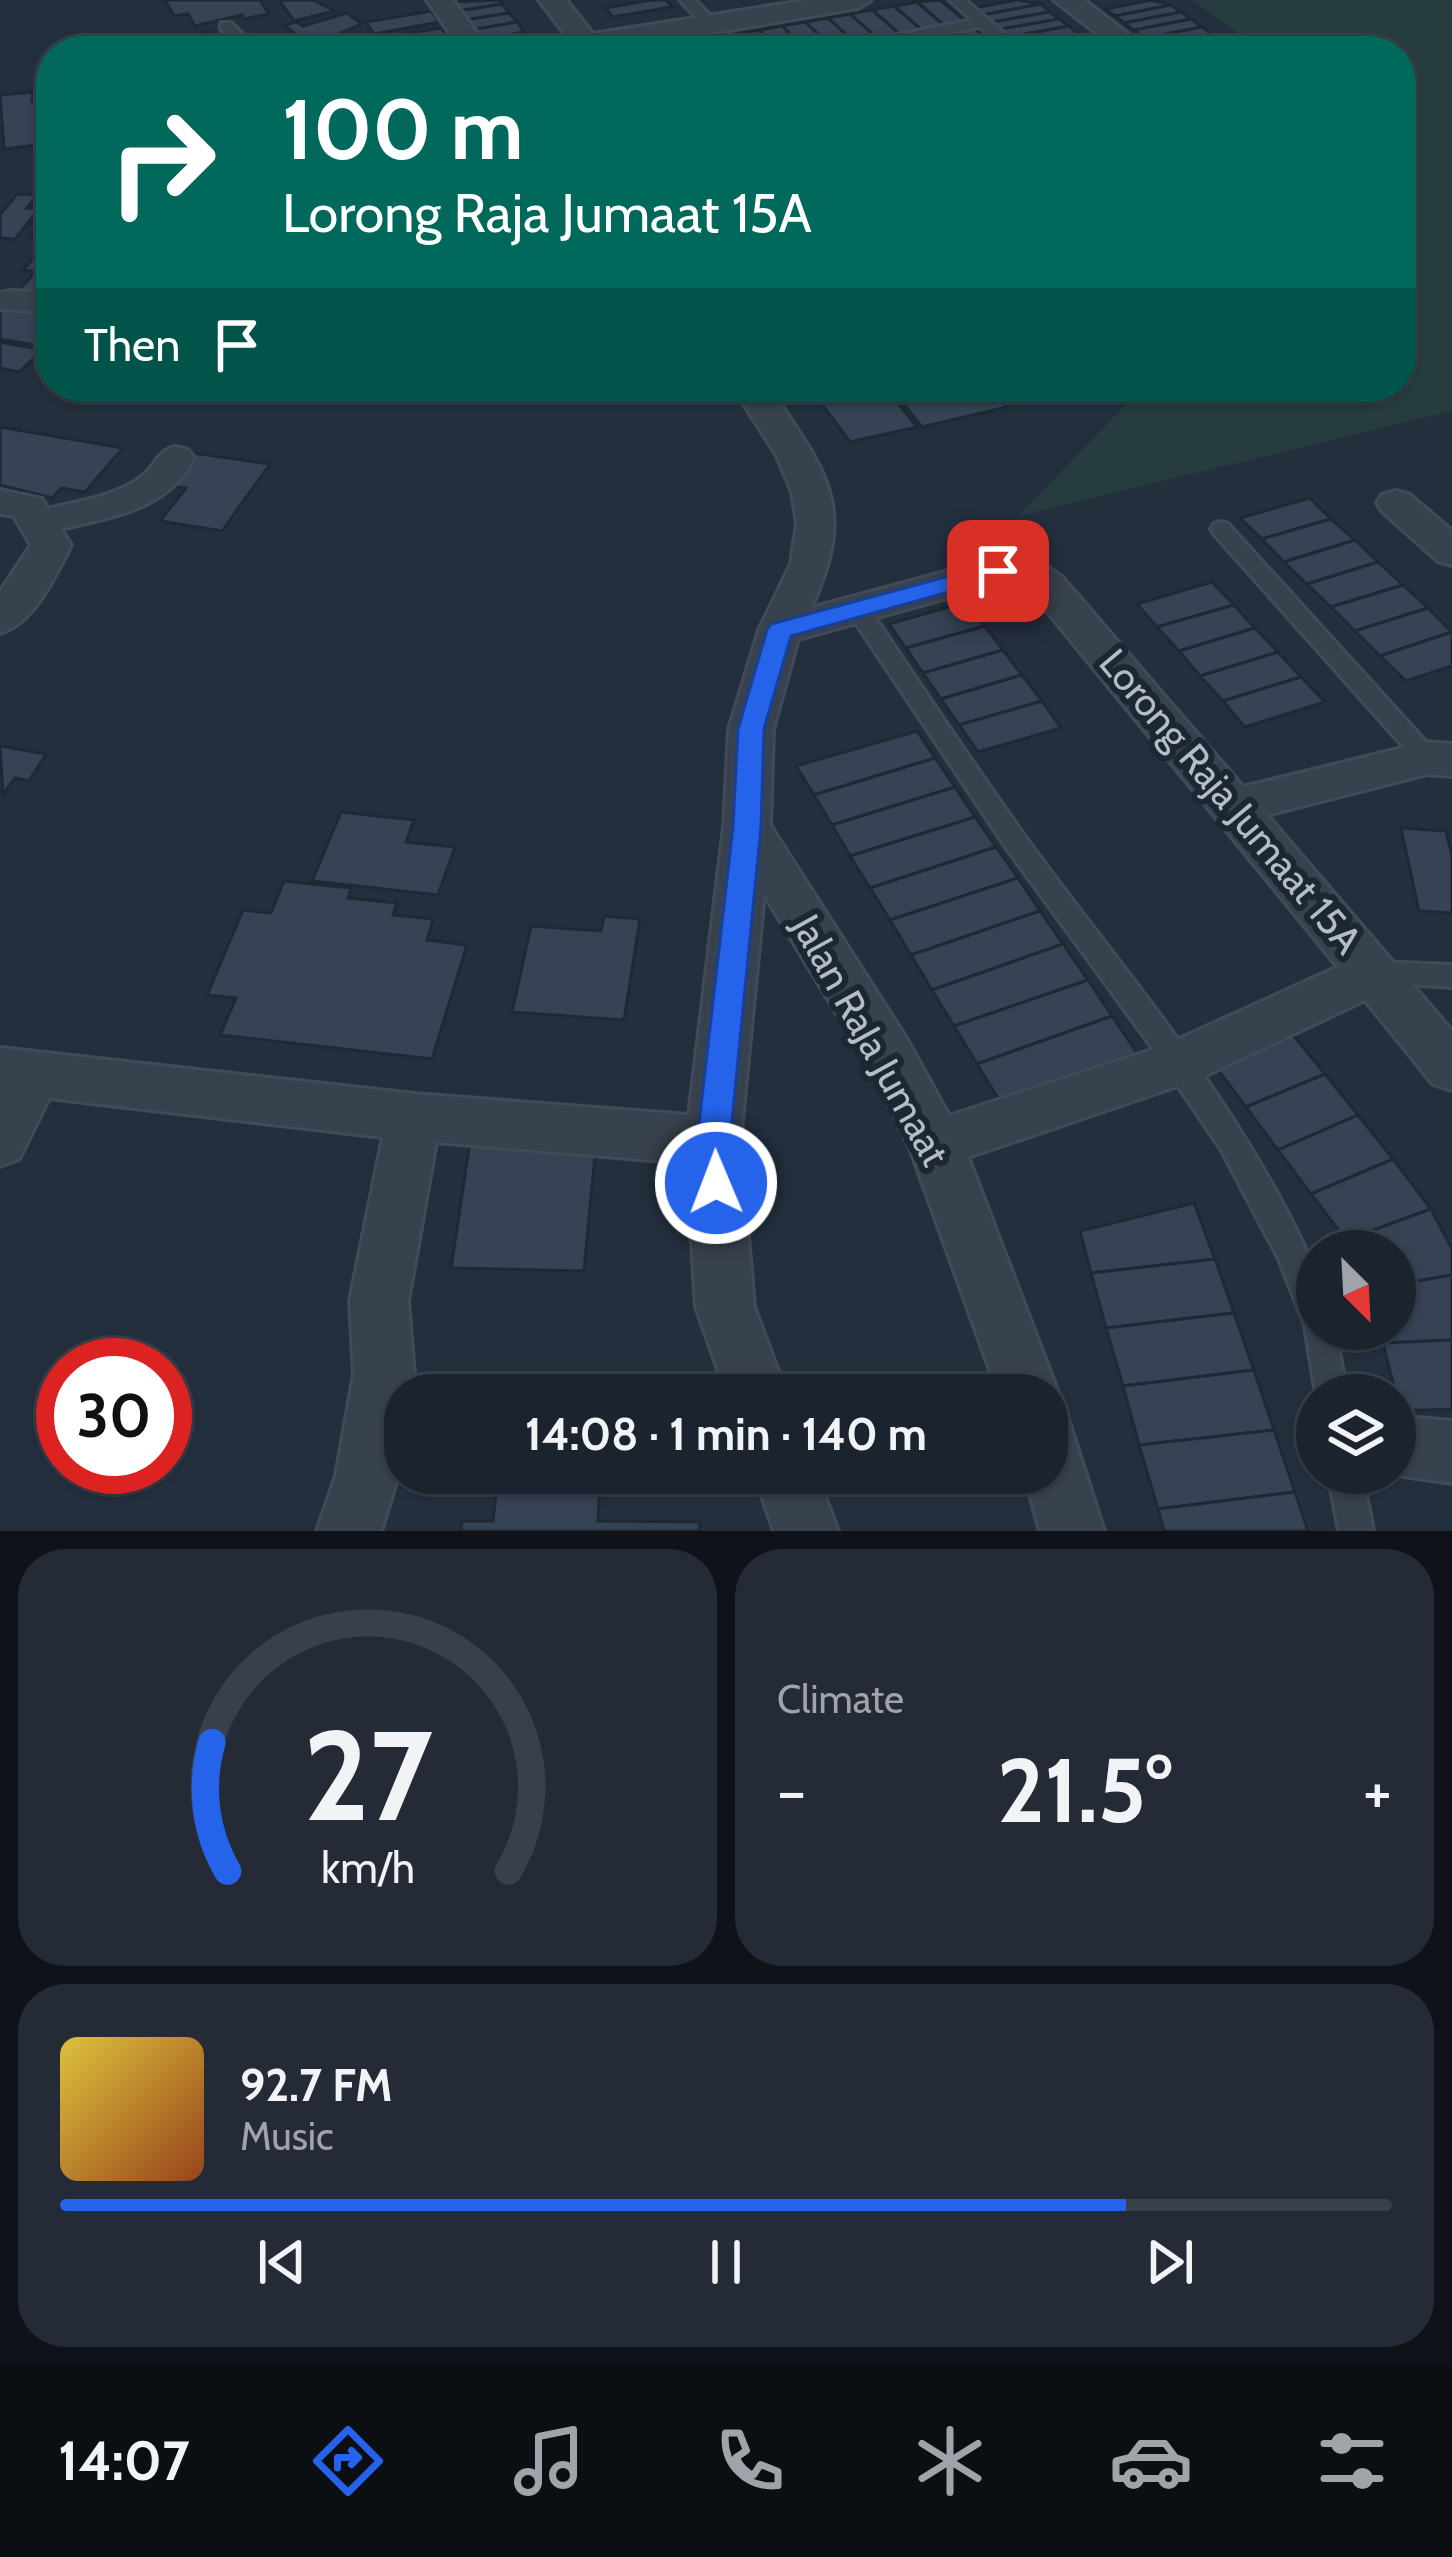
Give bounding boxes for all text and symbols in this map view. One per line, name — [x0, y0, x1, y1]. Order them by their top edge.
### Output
text: 100 m — [282, 78, 524, 180]
icon: right — [84, 84, 240, 240]
text: Lorong Raja Jumaat 15A — [282, 180, 812, 246]
icon: arrive — [204, 312, 270, 378]
text: Then — [84, 318, 180, 372]
pin — [947, 520, 1049, 622]
icon: arrive — [965, 538, 1031, 604]
street label: Lorong Raja Jumaat 15A — [1090, 639, 1372, 963]
street label: Jalan RaJa Jumaat — [782, 905, 960, 1174]
position arrow — [653, 1120, 779, 1246]
north arrow — [1296, 1230, 1416, 1350]
map controls — [1296, 1230, 1416, 1494]
speed limit sign: 30 — [36, 1338, 192, 1494]
button: layers — [1296, 1374, 1416, 1494]
text: 14:08 · 1 min · 140 m — [525, 1407, 927, 1461]
text: Climate — [777, 1675, 904, 1723]
text: 27 — [303, 1700, 432, 1851]
text: 21.5° — [997, 1735, 1172, 1845]
text: − — [777, 1750, 806, 1831]
text: + — [1363, 1750, 1392, 1831]
text: km/h — [321, 1841, 414, 1893]
text: 92.7 FM — [240, 2058, 393, 2112]
text: Music — [240, 2112, 334, 2160]
icon: previous — [249, 2229, 315, 2295]
icon: pause — [693, 2229, 759, 2295]
icon: next — [1137, 2229, 1203, 2295]
icon: directions — [306, 2419, 390, 2503]
icon: music — [507, 2419, 591, 2503]
icon: phone — [708, 2419, 792, 2503]
icon: climate — [908, 2419, 992, 2503]
icon: car — [1109, 2419, 1193, 2503]
icon: filters — [1310, 2419, 1394, 2503]
text: 14:07 — [58, 2428, 189, 2494]

